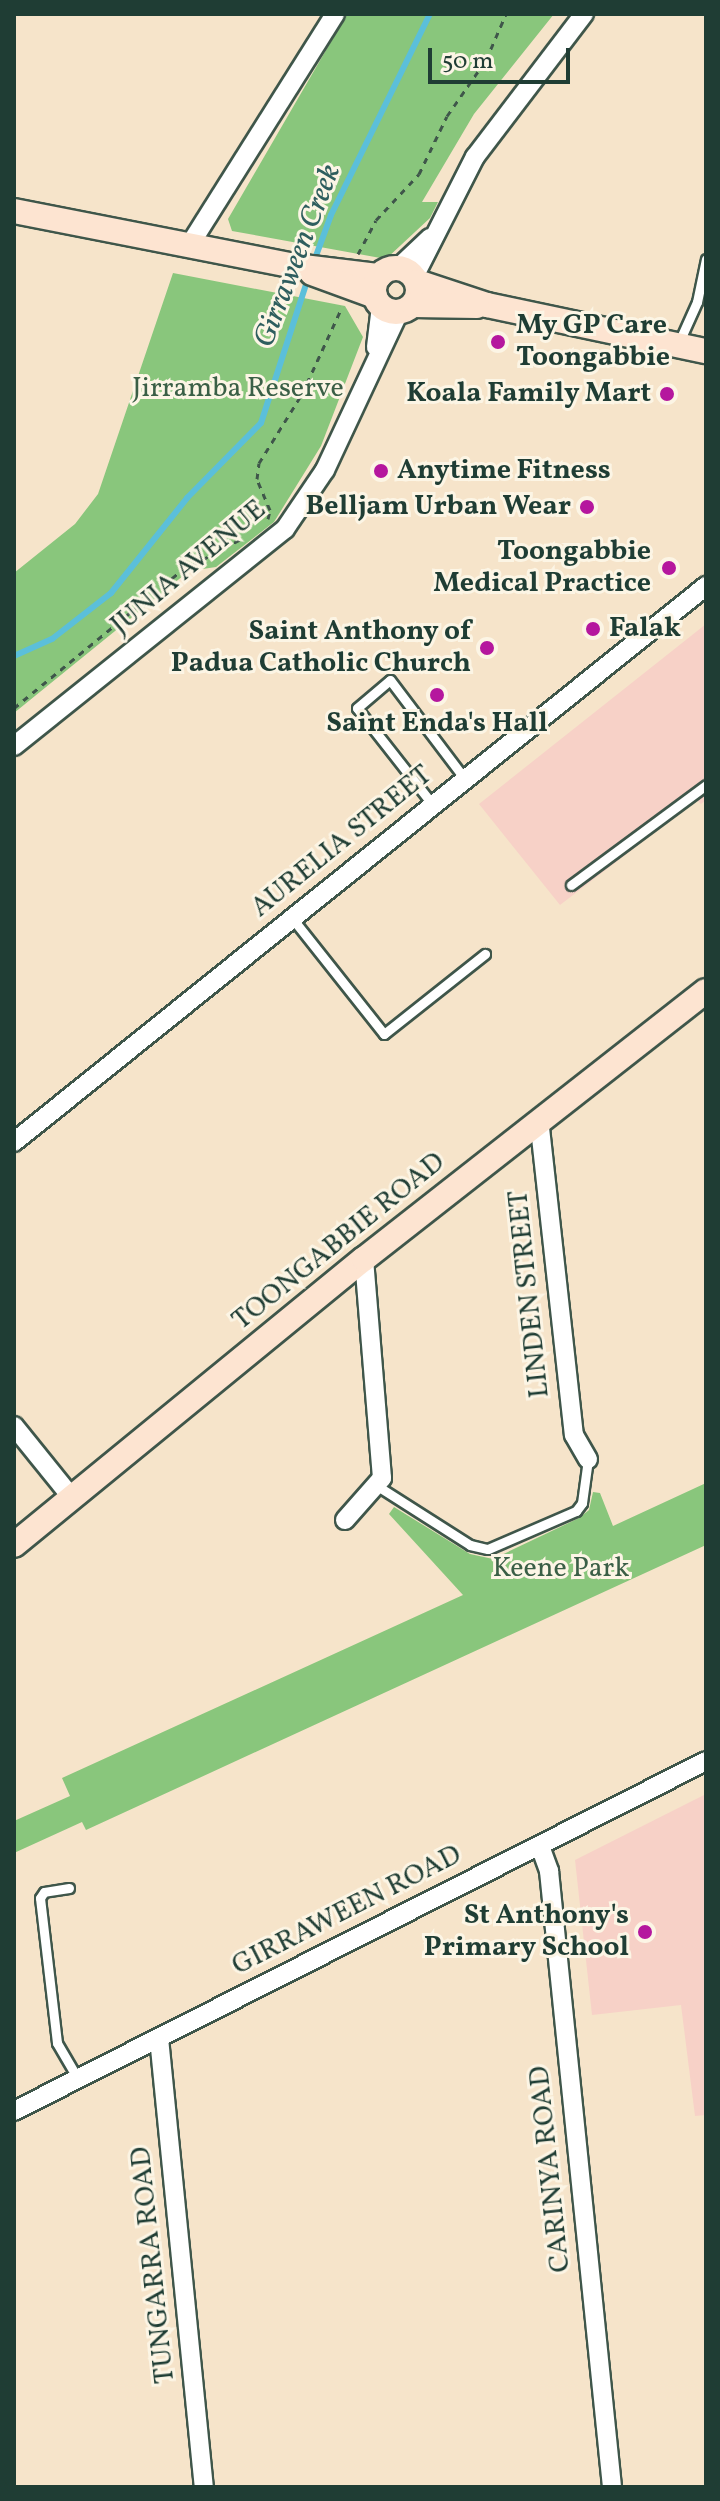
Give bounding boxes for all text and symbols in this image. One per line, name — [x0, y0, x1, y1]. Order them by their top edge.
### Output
scale bar — [432, 32, 574, 82]
text: 50 m — [442, 45, 494, 79]
water label: Girraween Creek — [247, 160, 349, 352]
place label: My GP Care Toongabbie — [516, 309, 670, 375]
marker: My GP Care Toongabbie — [487, 331, 509, 353]
park label: Jirramba Reserve — [132, 372, 344, 406]
place label: Koala Family Mart — [406, 377, 651, 411]
marker: Koala Family Mart — [658, 385, 676, 403]
place label: Anytime Fitness — [397, 454, 611, 488]
marker: Anytime Fitness — [372, 462, 390, 480]
place label: Belljam Urban Wear — [305, 490, 571, 524]
street label: JUNIA AVENUE — [105, 493, 273, 643]
marker: Belljam Urban Wear — [578, 498, 596, 516]
place label: Toongabbie Medical Practice — [433, 535, 651, 601]
marker: Toongabbie Medical Practice — [658, 557, 680, 579]
place label: Falak — [609, 612, 681, 646]
place label: Saint Anthony of Padua Catholic Church — [171, 615, 471, 681]
marker: Falak — [584, 620, 602, 638]
marker: Saint Anthony of Padua Catholic Church — [478, 639, 496, 657]
marker: Saint Enda's Hall — [428, 686, 446, 704]
place label: Saint Enda's Hall — [326, 707, 548, 741]
street label: AURELIA STREET — [245, 759, 439, 925]
street label: TOONGABBIE ROAD — [226, 1146, 452, 1338]
street label: LINDEN STREET — [502, 1189, 558, 1399]
park label: Keene Park — [492, 1552, 630, 1586]
street label: GIRRAWEEN ROAD — [227, 1839, 467, 1983]
place label: St Anthony's Primary School — [423, 1899, 629, 1965]
marker: St Anthony's Primary School — [636, 1923, 654, 1941]
street label: CARINYA ROAD — [523, 2064, 579, 2274]
street label: TUNGARRA ROAD — [125, 2145, 183, 2385]

